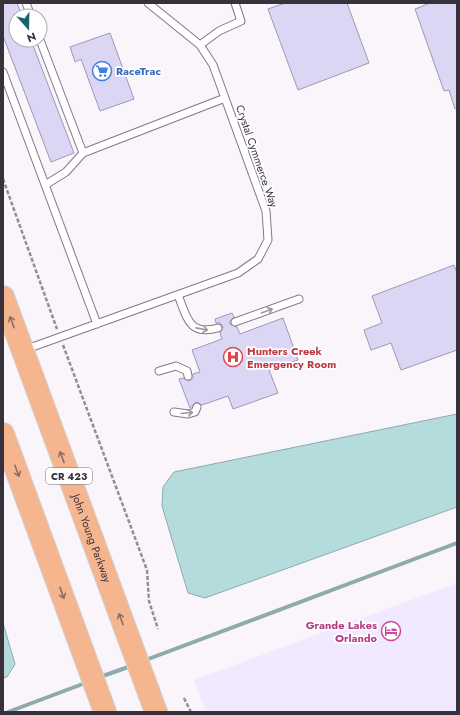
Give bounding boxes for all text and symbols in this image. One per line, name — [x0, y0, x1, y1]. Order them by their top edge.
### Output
north arrow — [8, 8, 48, 48]
text: N — [25, 28, 38, 46]
supermarket icon: RaceTrac — [91, 60, 113, 82]
place label: RaceTrac — [116, 63, 161, 79]
street label: Crystal Cymmerce Way — [232, 103, 282, 210]
one-way arrow — [261, 306, 273, 314]
one-way arrow — [8, 317, 16, 329]
one-way arrow — [195, 325, 208, 333]
place label: Hunters Creek Emergency Room — [247, 343, 336, 372]
hospital icon: Hunters Creek Emergency Room — [222, 346, 244, 368]
one-way arrow — [180, 409, 193, 416]
one-way arrow — [58, 451, 65, 464]
one-way arrow — [13, 465, 21, 477]
road number: CR 423 — [46, 468, 92, 484]
street label: John Young Parkway — [68, 490, 116, 585]
one-way arrow — [58, 587, 66, 599]
one-way arrow — [117, 613, 125, 625]
place label: Grande Lakes Orlando — [306, 617, 378, 646]
hotel icon: Grande Lakes Orlando — [380, 620, 402, 642]

